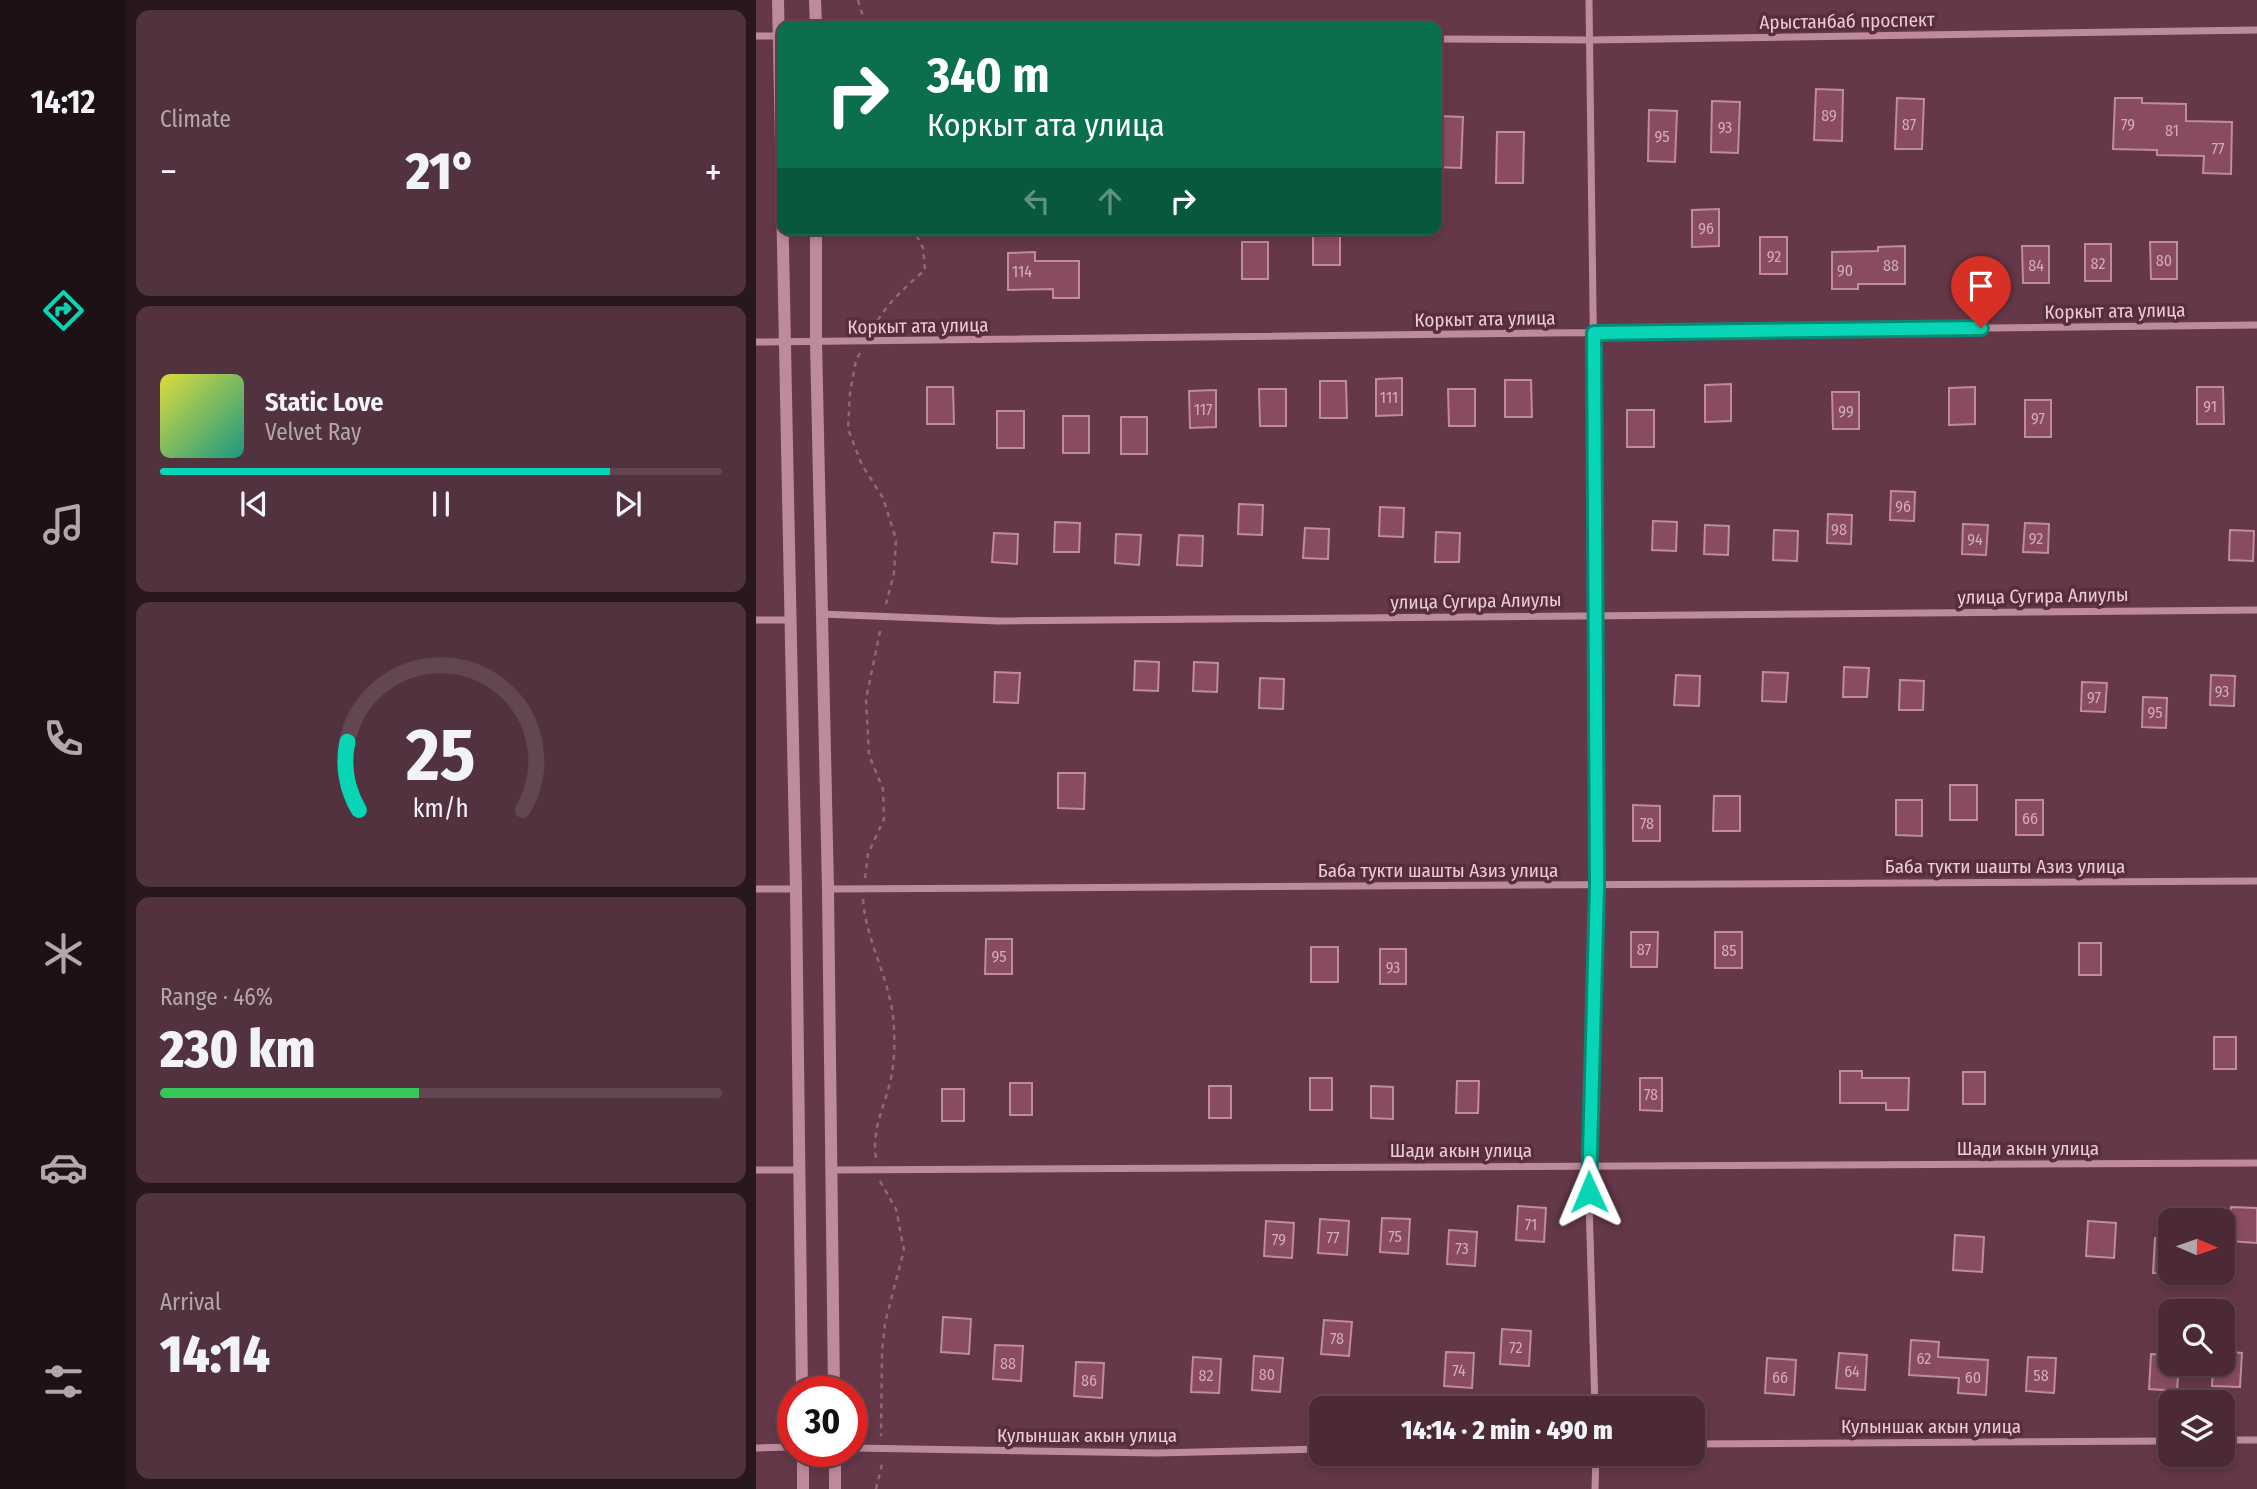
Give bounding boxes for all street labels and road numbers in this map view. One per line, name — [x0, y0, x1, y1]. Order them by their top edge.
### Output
street label: Арыстанбаб проспект — [1759, 8, 1935, 34]
street label: Коркыт ата улица — [2044, 298, 2186, 324]
street label: Коркыт ата улица — [1414, 306, 1556, 332]
street label: Коркыт ата улица — [847, 313, 989, 339]
street label: улица Сугира Алиулы — [1957, 583, 2129, 609]
street label: улица Сугира Алиулы — [1390, 588, 1562, 614]
street label: Баба тукти шашты Азиз улица — [1885, 855, 2125, 878]
street label: Баба тукти шашты Азиз улица — [1318, 859, 1558, 882]
street label: Шади акын улица — [1957, 1137, 2099, 1160]
street label: Шади акын улица — [1390, 1139, 1532, 1162]
street label: Кулыншак акын улица — [1841, 1415, 2021, 1438]
street label: Кулыншак акын улица — [997, 1424, 1177, 1447]

